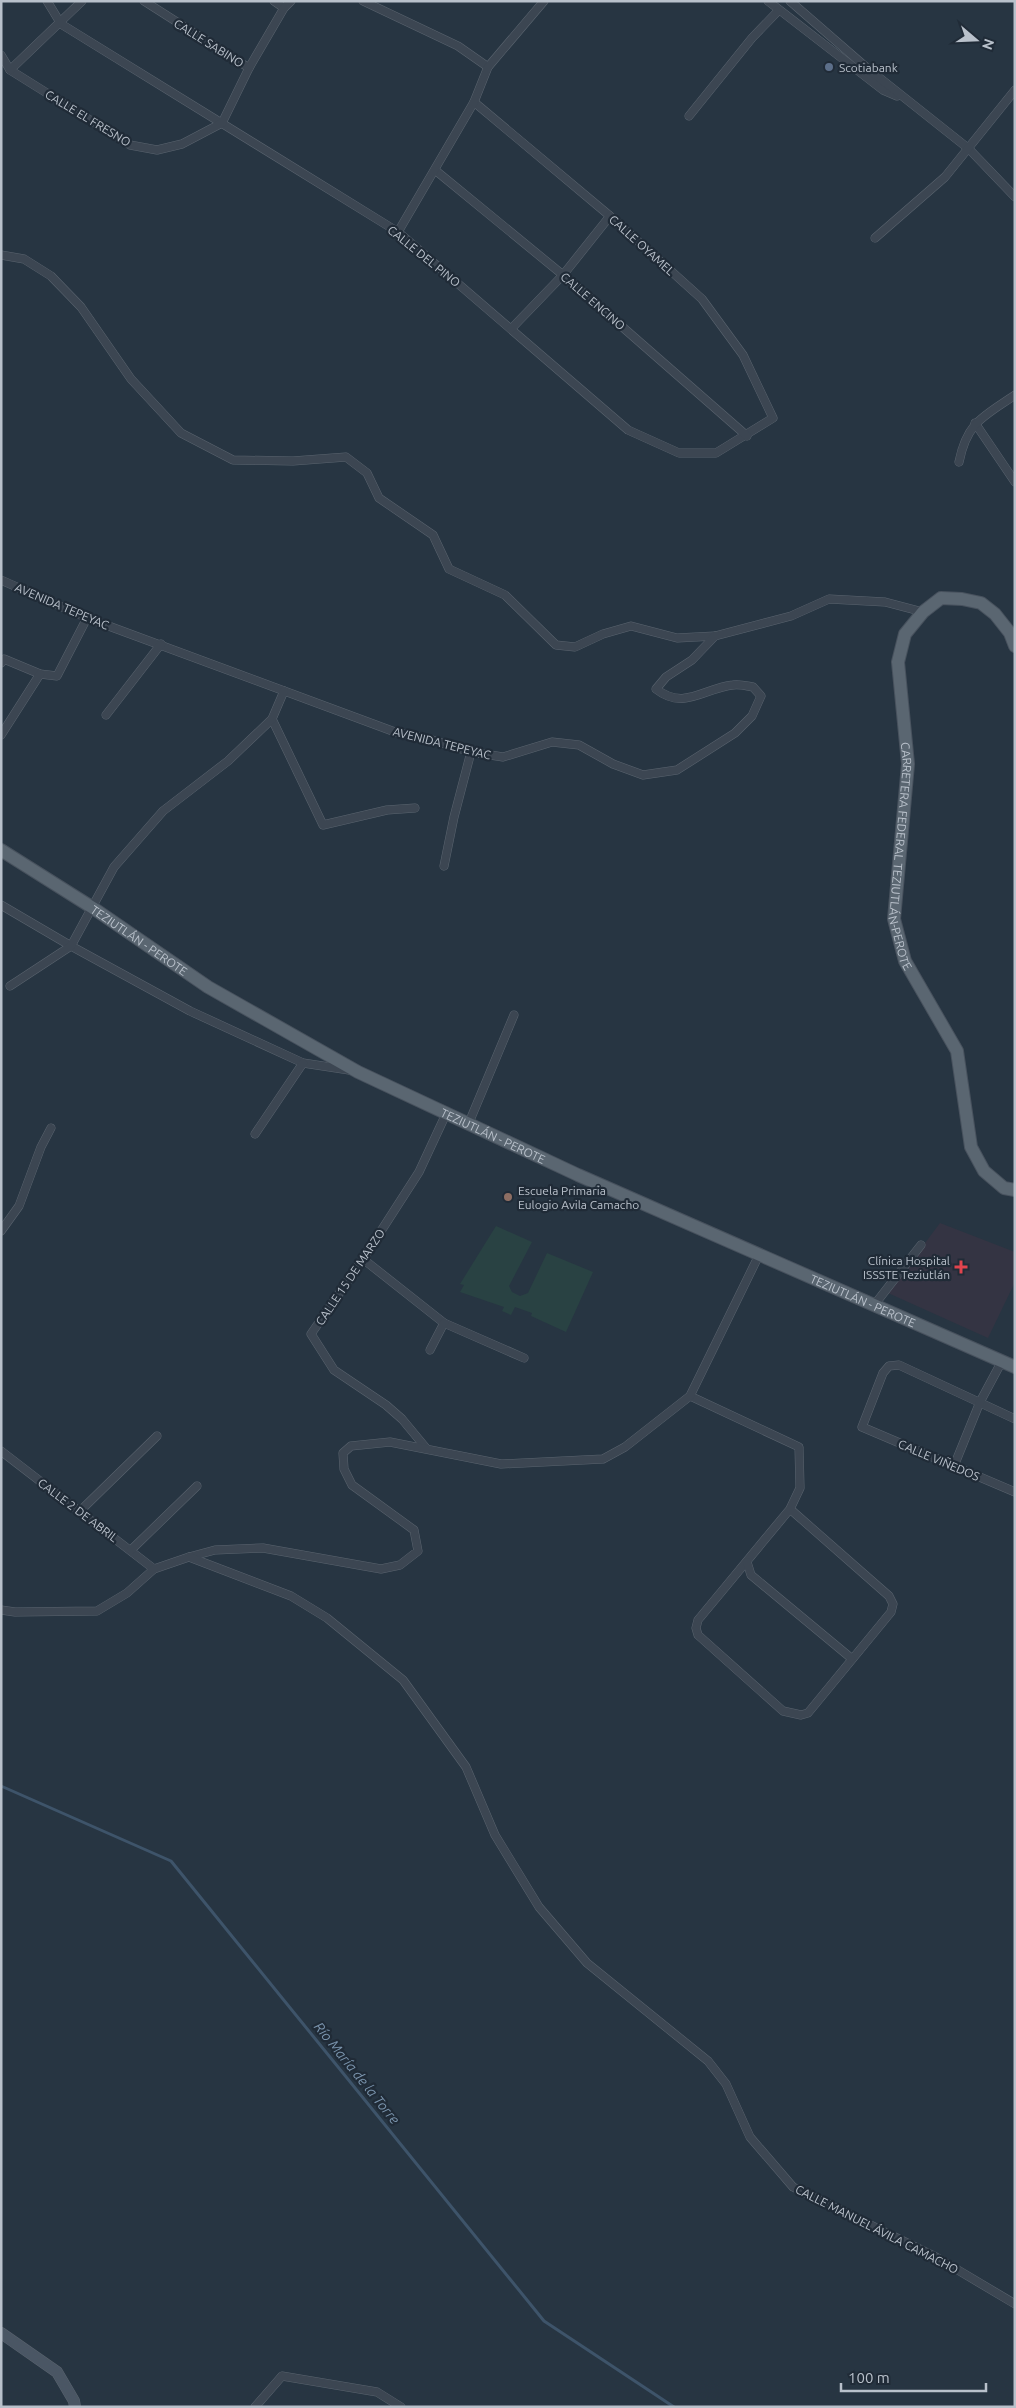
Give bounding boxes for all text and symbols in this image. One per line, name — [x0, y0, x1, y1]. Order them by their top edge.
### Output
north arrow — [951, 15, 1001, 65]
street label: CALLE SABINO — [172, 16, 246, 70]
text: N — [979, 37, 998, 52]
marker: Scotiabank — [823, 61, 835, 73]
place label: Scotiabank — [839, 61, 898, 74]
street label: CALLE EL FRESNO — [43, 87, 133, 149]
street label: CALLE OYAMEL — [607, 212, 677, 278]
street label: CALLE DEL PINO — [385, 223, 463, 289]
street label: CALLE ENCINO — [558, 270, 628, 332]
street label: AVENIDA TEPEYAC — [13, 580, 111, 632]
street label: AVENIDA TEPEYAC — [392, 725, 493, 762]
street label: CARRETERA FEDERAL TEZIUTLÁN-PEROTE — [887, 741, 915, 972]
street label: TEZIUTLÁN - PEROTE — [89, 902, 190, 978]
street label: TEZIUTLÁN - PEROTE — [439, 1105, 548, 1165]
place label: Escuela Primaria Eulogio Avila Camacho — [518, 1184, 639, 1211]
marker: Escuela Primaria Eulogio Avila Camacho — [502, 1191, 514, 1203]
street label: CALLE 15 DE MARZO — [313, 1226, 387, 1328]
place label: Clínica Hospital ISSSTE Teziutlán — [863, 1254, 950, 1281]
marker: Clínica Hospital ISSSTE Teziutlán — [954, 1260, 968, 1274]
street label: TEZIUTLÁN - PEROTE — [808, 1271, 918, 1329]
street label: CALLE VIÑEDOS — [896, 1437, 982, 1483]
street label: CALLE 2 DE ABRIL — [35, 1476, 121, 1544]
water label: Río María de la Torre — [311, 2019, 403, 2127]
street label: CALLE MANUEL ÁVILA CAMACHO — [793, 2182, 961, 2276]
scale bar — [841, 2360, 986, 2392]
text: 100 m — [848, 2369, 890, 2386]

